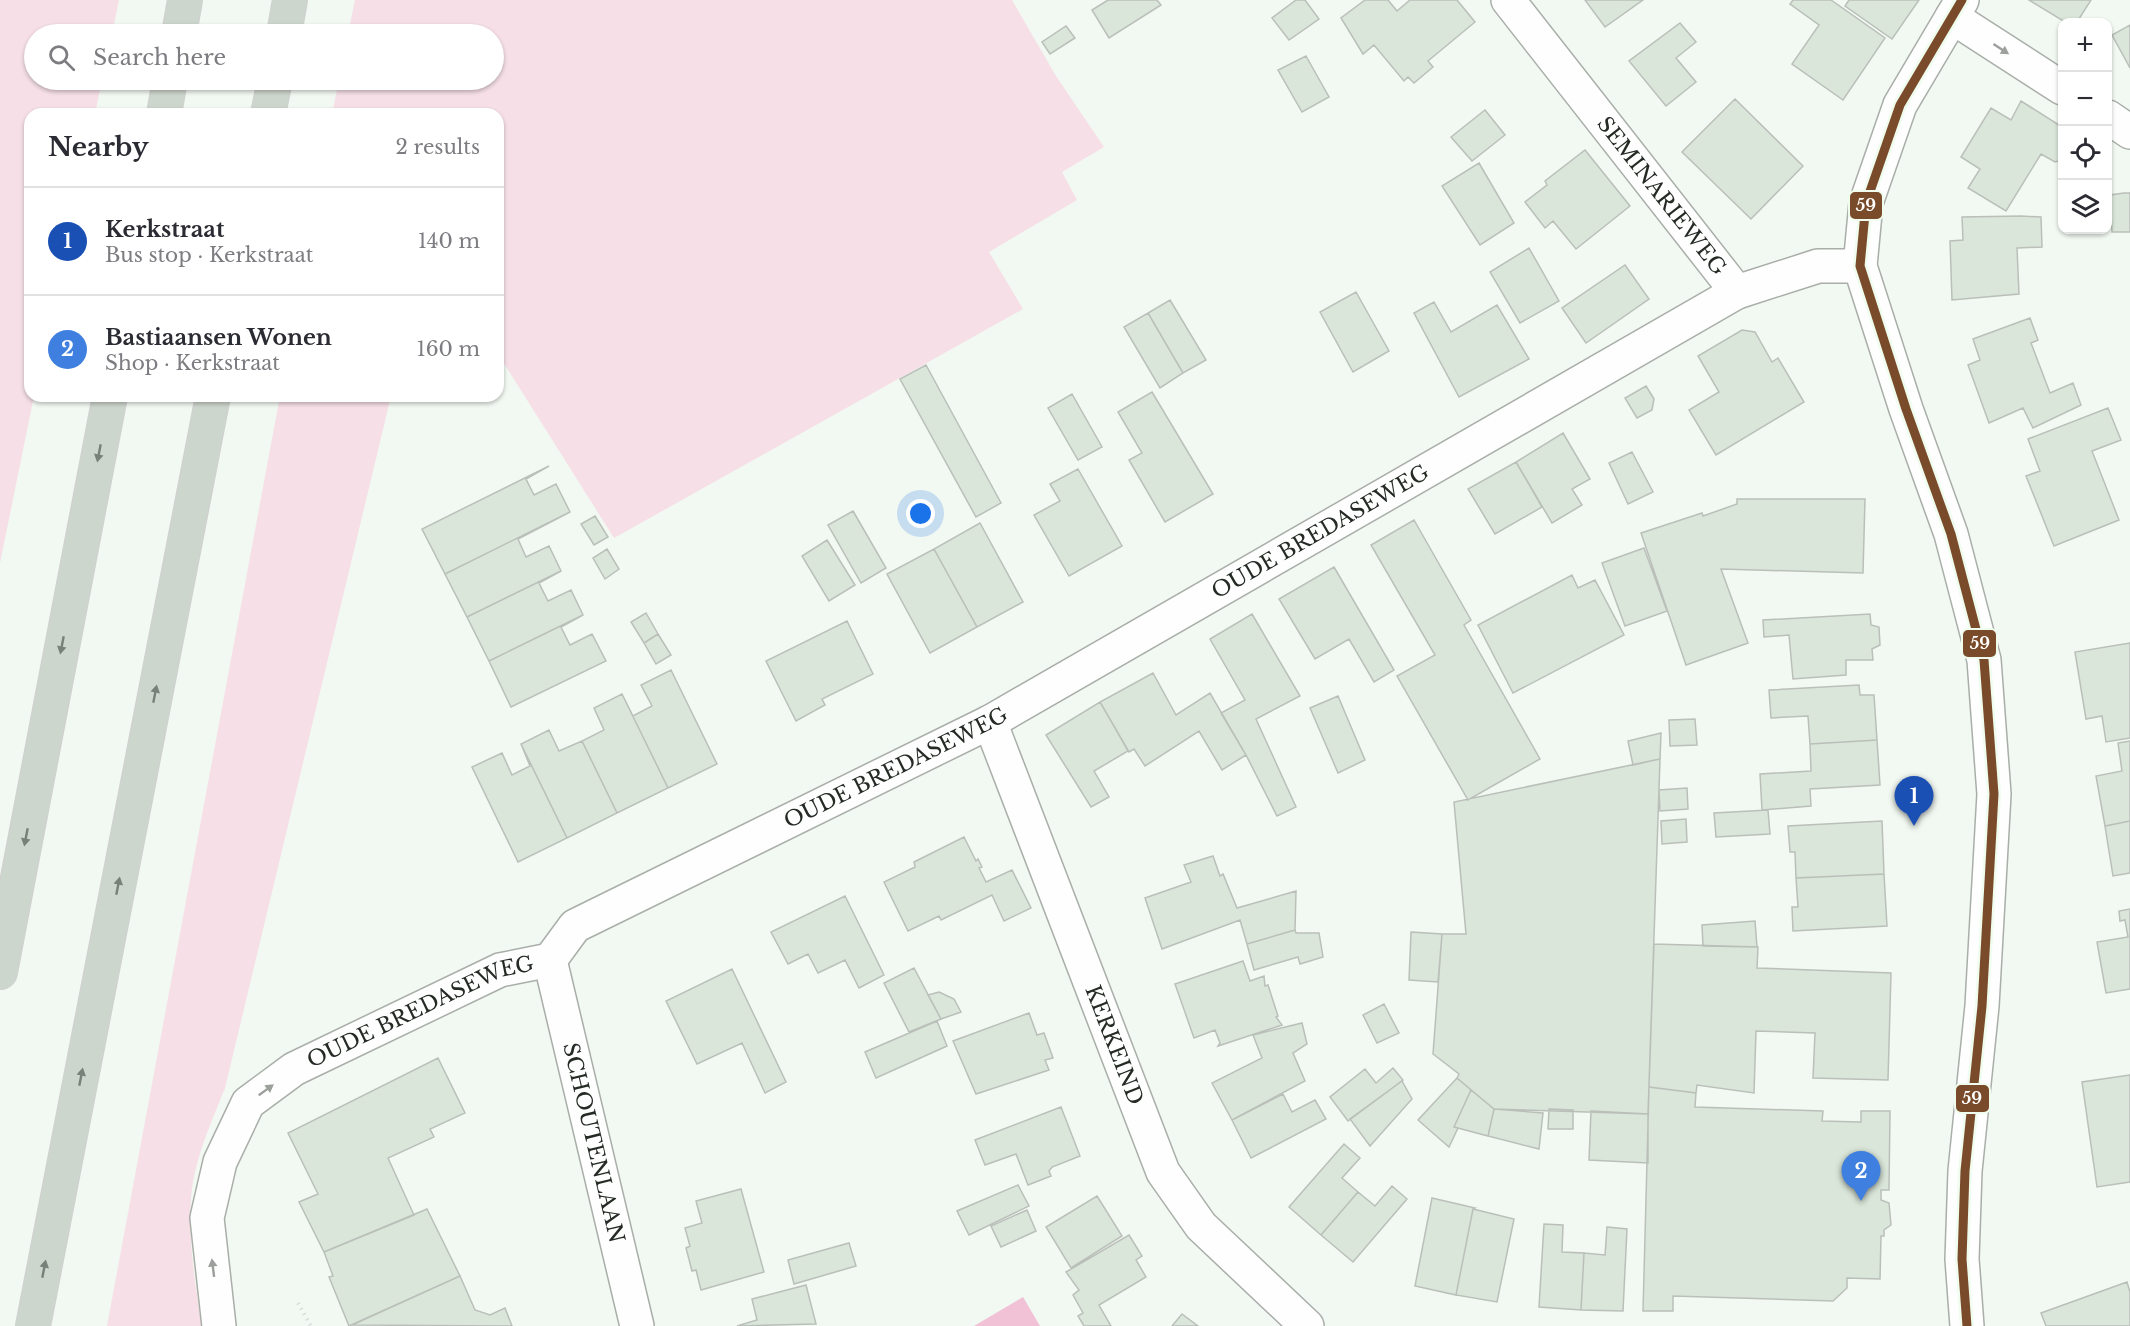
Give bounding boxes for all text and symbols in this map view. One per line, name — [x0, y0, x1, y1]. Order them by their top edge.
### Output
map controls — [2058, 18, 2112, 234]
button: + — [2058, 18, 2112, 72]
search box — [24, 24, 504, 90]
icon: search — [45, 41, 78, 74]
one-way arrow — [1993, 43, 2009, 54]
text: Search here — [93, 44, 226, 71]
button: − — [2058, 72, 2112, 126]
street label: SEMINARIEWEG — [1592, 112, 1732, 280]
button: locate — [2058, 126, 2112, 180]
text: Nearby — [48, 131, 149, 163]
text: 2 results — [396, 135, 480, 159]
button: layers — [2058, 180, 2112, 234]
line badge: 59 — [1849, 191, 1883, 220]
text: 59 — [1856, 195, 1876, 215]
text: Kerkstraat — [105, 216, 224, 243]
text: 1 — [63, 229, 72, 253]
text: 140 m — [418, 229, 480, 253]
text: Bus stop · Kerkstraat — [105, 243, 313, 267]
text: Bastiaansen Wonen — [105, 324, 332, 351]
text: 2 — [61, 337, 74, 361]
text: 160 m — [417, 337, 480, 361]
text: Shop · Kerkstraat — [105, 351, 280, 375]
one-way arrow — [94, 444, 103, 463]
street label: OUDE BREDASEWEG — [1207, 459, 1434, 605]
your location — [906, 499, 935, 528]
line badge: 59 — [1962, 629, 1997, 658]
text: 59 — [1970, 633, 1990, 653]
one-way arrow — [57, 636, 66, 655]
one-way arrow — [151, 684, 160, 703]
street label: OUDE BREDASEWEG — [780, 702, 1012, 834]
pin: 1 — [1894, 776, 1934, 826]
one-way arrow — [21, 827, 30, 846]
one-way arrow — [114, 876, 123, 895]
street label: OUDE BREDASEWEG — [303, 951, 536, 1074]
street label: KERKEIND — [1079, 981, 1149, 1108]
street label: SCHOUTENLAAN — [557, 1040, 630, 1246]
one-way arrow — [77, 1067, 86, 1086]
one-way arrow — [257, 1084, 273, 1096]
line badge: 59 — [1955, 1084, 1990, 1113]
text: 59 — [1962, 1088, 1982, 1108]
pin: 2 — [1842, 1152, 1880, 1201]
one-way arrow — [208, 1258, 218, 1277]
one-way arrow — [40, 1259, 49, 1278]

